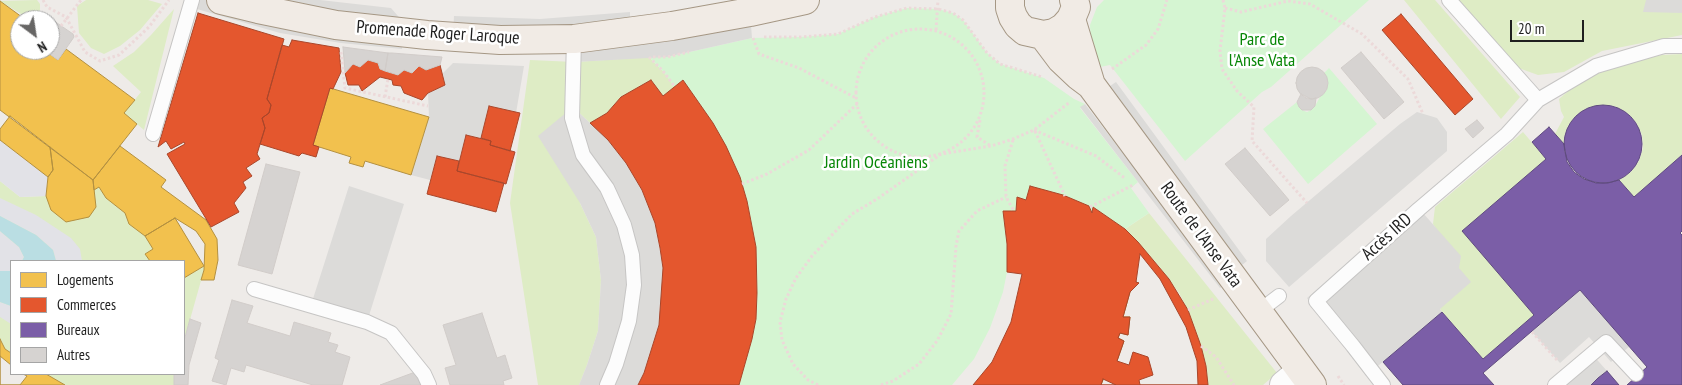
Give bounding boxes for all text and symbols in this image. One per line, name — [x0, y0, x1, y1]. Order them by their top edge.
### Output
north arrow — [10, 10, 60, 60]
scale bar — [1512, 10, 1586, 42]
street label: Promenade Roger Laroque — [356, 17, 520, 49]
text: 20 m — [1518, 19, 1544, 38]
park label: Parc de l'Anse Vata — [1229, 29, 1295, 72]
text: N — [34, 37, 50, 57]
park label: Jardin Océaniens — [824, 152, 928, 174]
street label: Route de l'Anse Vata — [1156, 178, 1246, 292]
street label: Accès IRD — [1357, 209, 1417, 265]
legend — [10, 260, 185, 375]
text: Logements — [57, 270, 113, 289]
text: Commerces — [57, 295, 116, 314]
text: Bureaux — [57, 320, 100, 339]
text: Autres — [57, 345, 90, 364]

